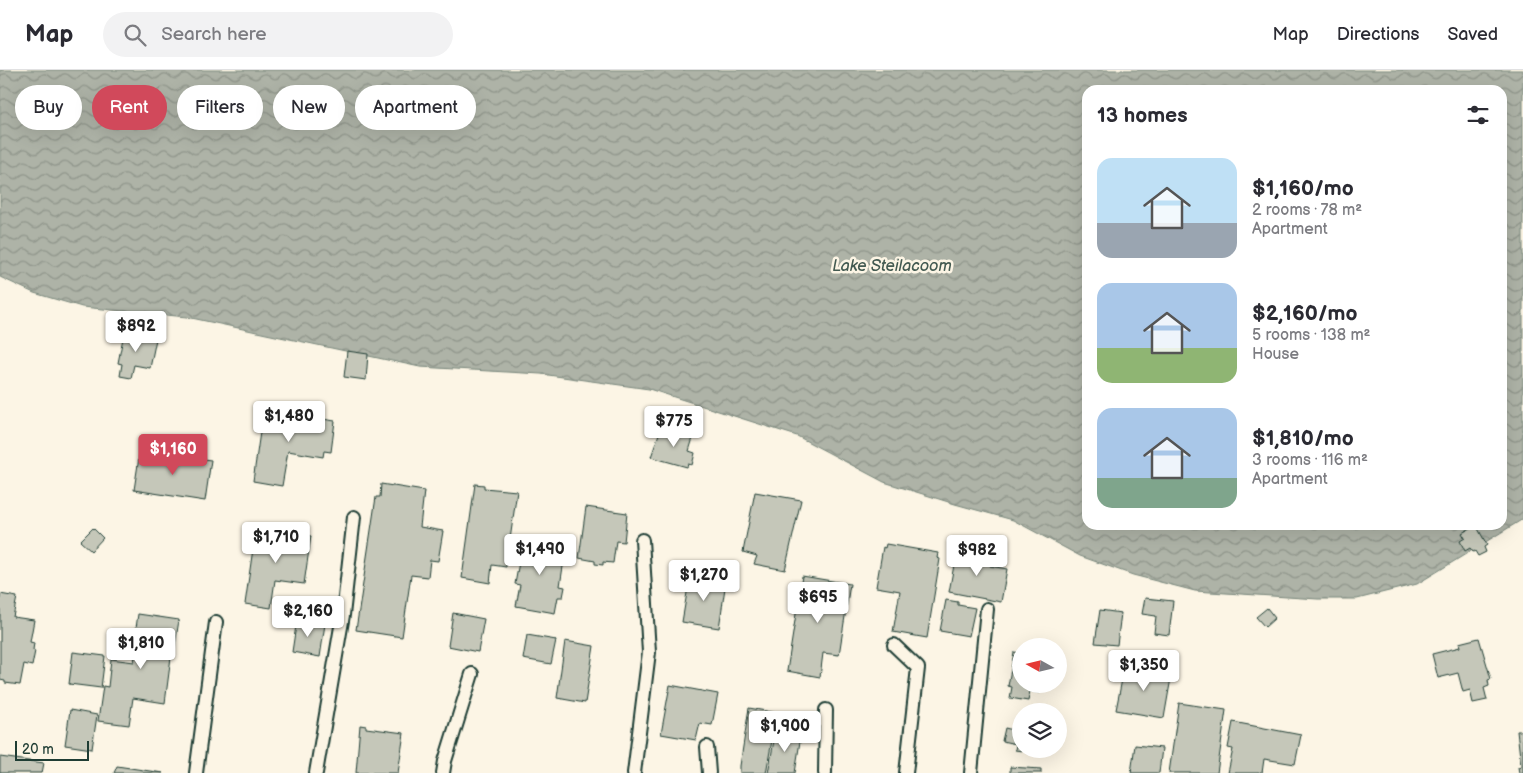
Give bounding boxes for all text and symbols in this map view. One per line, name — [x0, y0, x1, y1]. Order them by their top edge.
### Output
search box — [103, 12, 453, 57]
text: Map — [25, 20, 73, 49]
icon: search — [121, 21, 149, 49]
text: Search here — [161, 23, 267, 46]
text: Map — [1273, 24, 1309, 45]
text: Directions — [1337, 24, 1419, 45]
text: Saved — [1447, 24, 1498, 45]
chip: Buy — [15, 85, 82, 130]
chip: Rent — [92, 85, 167, 130]
chip: Filters — [177, 85, 263, 130]
chip: New — [273, 85, 345, 130]
chip: Apartment — [355, 85, 476, 130]
icon: filters — [1464, 101, 1492, 129]
text: 13 homes — [1097, 103, 1188, 128]
text: $1,160/mo — [1252, 176, 1354, 201]
icon: home — [1137, 178, 1197, 238]
text: 2 rooms · 78 m² — [1252, 201, 1362, 220]
text: Apartment — [1252, 220, 1328, 239]
water label: Lake Steilacoom — [832, 257, 952, 276]
text: $2,160/mo — [1252, 301, 1357, 326]
icon: home — [1137, 303, 1197, 363]
pin: $892 — [106, 310, 166, 353]
text: $892 — [116, 317, 156, 336]
text: 5 rooms · 138 m² — [1252, 326, 1371, 345]
text: House — [1252, 345, 1299, 364]
pin: $1,480 — [248, 400, 330, 443]
pin: $775 — [644, 406, 704, 448]
text: $1,480 — [264, 407, 314, 426]
text: $775 — [655, 412, 693, 431]
text: $1,810/mo — [1252, 426, 1354, 451]
icon: home — [1137, 428, 1197, 488]
pin: $1,160 — [132, 434, 214, 476]
text: $1,160 — [149, 440, 197, 459]
text: 3 rooms · 116 m² — [1252, 451, 1368, 470]
text: Apartment — [1252, 470, 1328, 489]
pin: $1,710 — [235, 522, 317, 564]
text: $1,710 — [253, 528, 299, 547]
pin: $1,490 — [499, 534, 581, 576]
pin: $982 — [947, 534, 1007, 577]
text: $1,490 — [515, 540, 565, 559]
text: $982 — [957, 541, 997, 560]
pin: $1,270 — [663, 560, 745, 602]
text: $1,270 — [680, 566, 728, 585]
pin: $695 — [788, 582, 848, 624]
text: $695 — [799, 588, 837, 607]
pin: $2,160 — [267, 596, 349, 638]
text: $2,160 — [283, 602, 333, 621]
pin: $1,810 — [100, 628, 182, 670]
text: $1,810 — [117, 634, 165, 653]
north arrow — [1012, 638, 1068, 692]
map controls — [1012, 638, 1067, 758]
pin: $1,350 — [1103, 650, 1185, 692]
text: $1,350 — [1119, 656, 1169, 675]
button: layers — [1012, 703, 1067, 758]
pin: $1,900 — [744, 710, 826, 753]
text: $1,900 — [760, 717, 810, 736]
scale bar — [15, 738, 89, 761]
text: 20 m — [22, 741, 54, 758]

